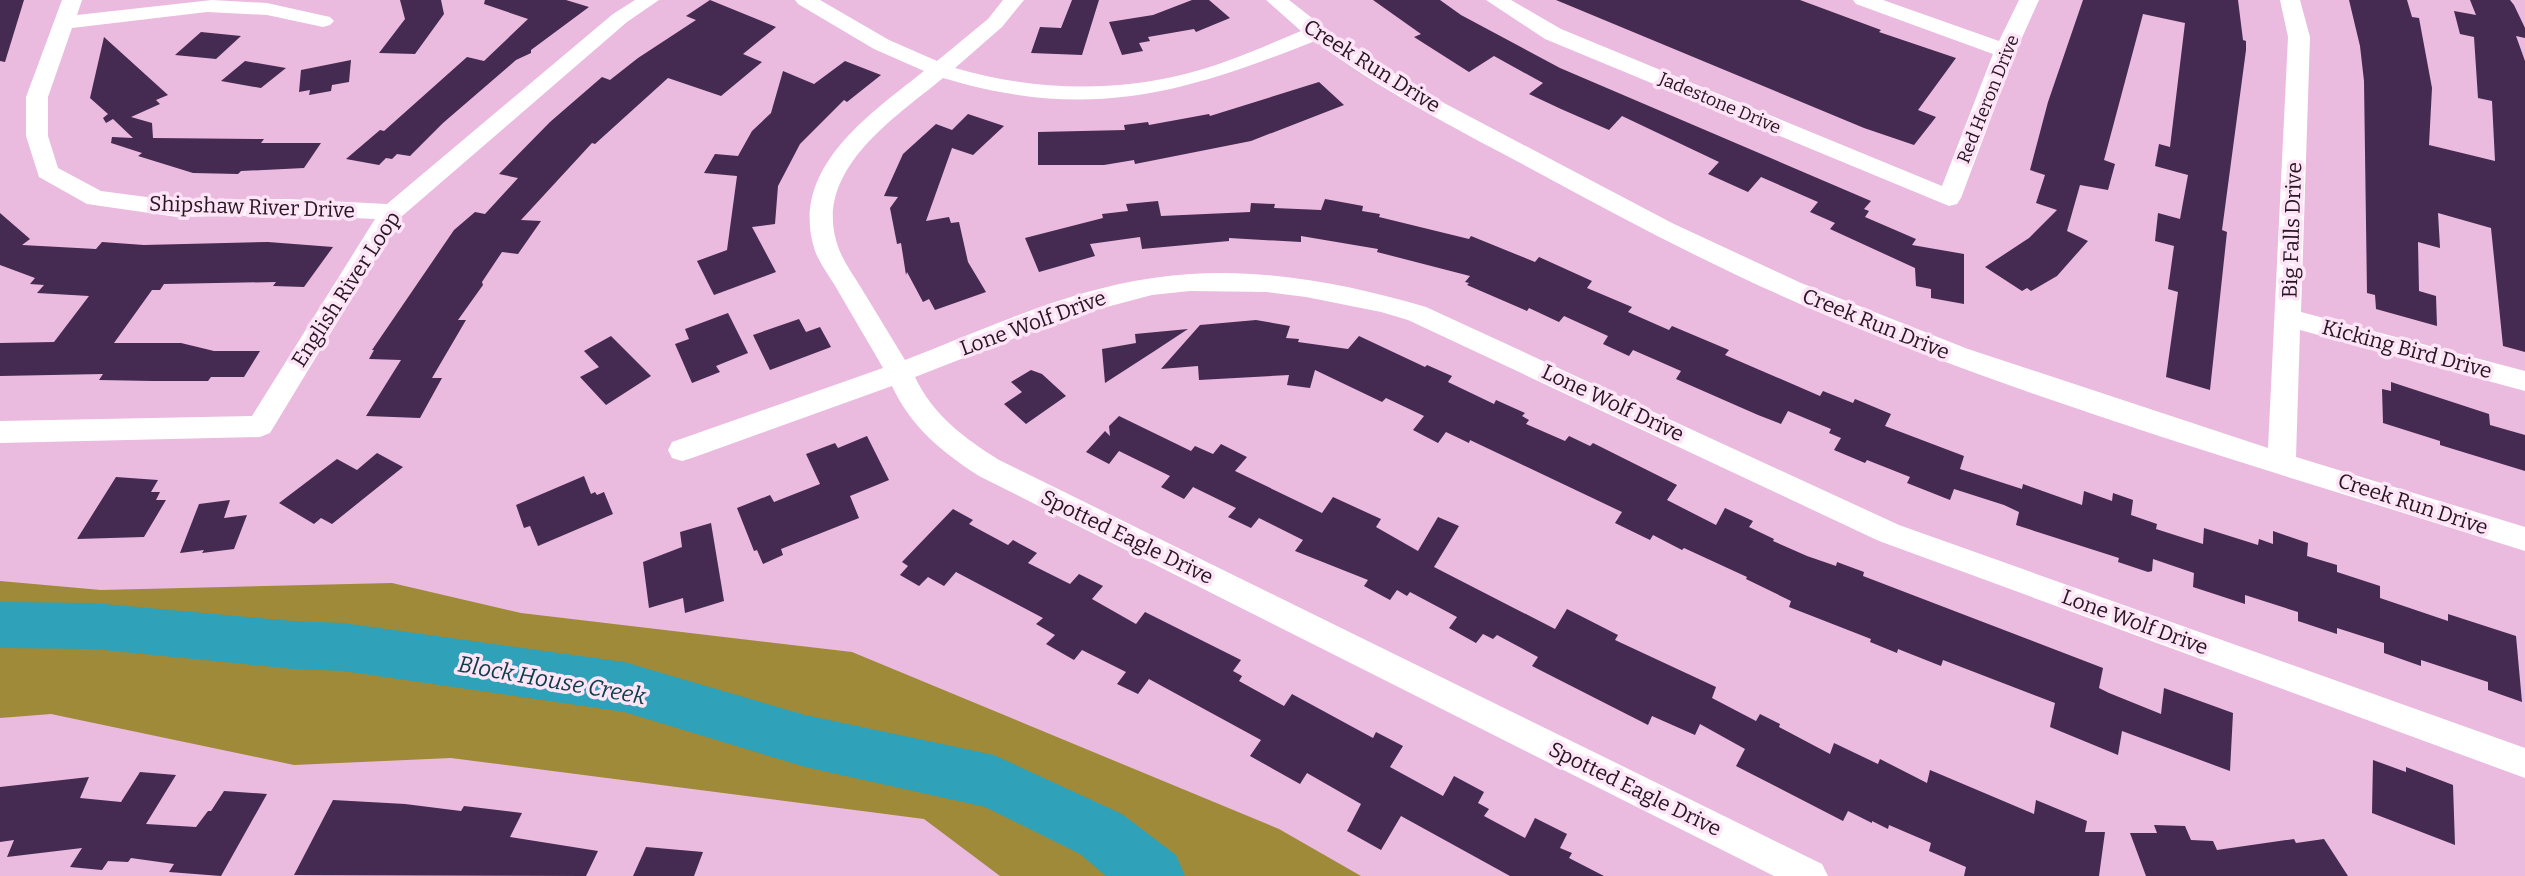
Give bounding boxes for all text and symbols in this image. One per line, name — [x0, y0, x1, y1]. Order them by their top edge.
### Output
street label: Creek Run Drive — [1299, 13, 1445, 119]
street label: Red Heron Drive — [1952, 32, 2024, 166]
street label: Jadestone Drive — [1655, 67, 1784, 139]
street label: Big Falls Drive — [2277, 162, 2307, 298]
street label: Shipshaw River Drive — [148, 190, 356, 224]
street label: English River Loop — [286, 206, 406, 372]
street label: Creek Run Drive — [1799, 283, 1953, 365]
street label: Lone Wolf Drive — [956, 284, 1110, 362]
street label: Kicking Bird Drive — [2319, 314, 2495, 384]
street label: Lone Wolf Drive — [1538, 359, 1688, 447]
street label: Creek Run Drive — [2335, 467, 2491, 541]
street label: Spotted Eagle Drive — [1037, 484, 1217, 590]
street label: Lone Wolf Drive — [2058, 583, 2212, 661]
water label: Block House Creek — [456, 650, 649, 710]
street label: Spotted Eagle Drive — [1545, 736, 1725, 842]

